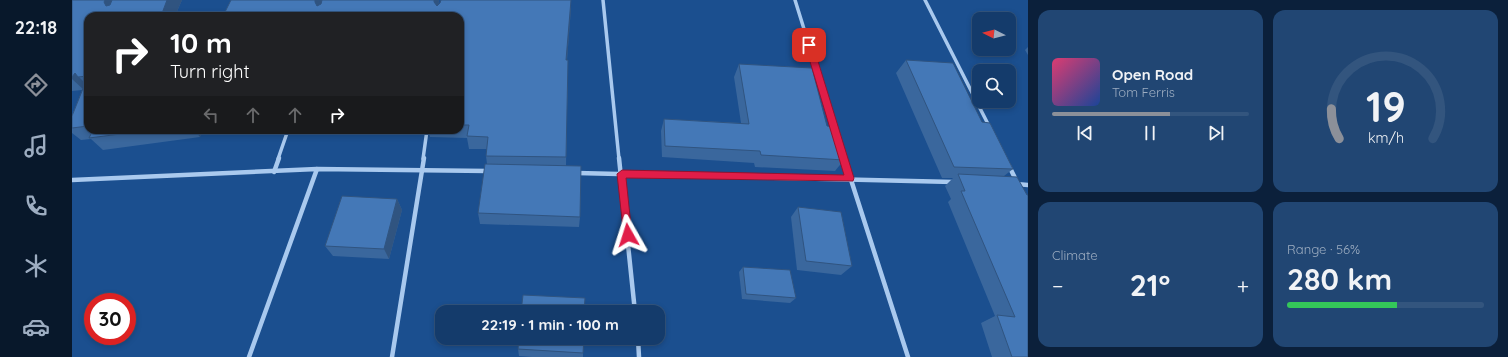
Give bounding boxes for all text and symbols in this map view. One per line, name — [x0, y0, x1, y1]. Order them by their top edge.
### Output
north arrow — [972, 12, 1016, 56]
map controls — [972, 12, 1016, 108]
text: 22:18 — [15, 16, 57, 39]
text: 10 m — [170, 25, 232, 60]
icon: right — [104, 28, 156, 80]
pin — [792, 28, 826, 62]
icon: arrive — [798, 34, 820, 56]
text: Turn right — [170, 60, 250, 83]
button: search — [972, 64, 1016, 108]
text: Open Road — [1112, 65, 1193, 84]
icon: directions — [22, 71, 50, 99]
text: 19 — [1366, 80, 1405, 132]
text: Tom Ferris — [1112, 84, 1175, 100]
icon: left — [200, 104, 222, 126]
icon: ahead — [242, 104, 264, 126]
icon: ahead — [284, 104, 306, 126]
icon: right — [326, 104, 348, 126]
icon: previous — [1074, 122, 1096, 144]
icon: pause — [1139, 122, 1161, 144]
icon: next — [1205, 122, 1227, 144]
text: km/h — [1367, 129, 1404, 147]
icon: music — [22, 132, 50, 160]
icon: phone — [22, 192, 50, 220]
position arrow — [607, 214, 649, 256]
text: Range · 56% — [1287, 241, 1360, 257]
text: Climate — [1052, 247, 1098, 263]
icon: climate — [22, 252, 50, 280]
text: 280 km — [1287, 260, 1392, 298]
text: 21° — [1130, 266, 1170, 304]
text: − — [1052, 272, 1063, 300]
text: + — [1237, 272, 1249, 300]
speed limit sign: 30 — [84, 293, 136, 345]
icon: car — [22, 313, 50, 341]
text: 22:19 · 1 min · 100 m — [481, 315, 619, 334]

